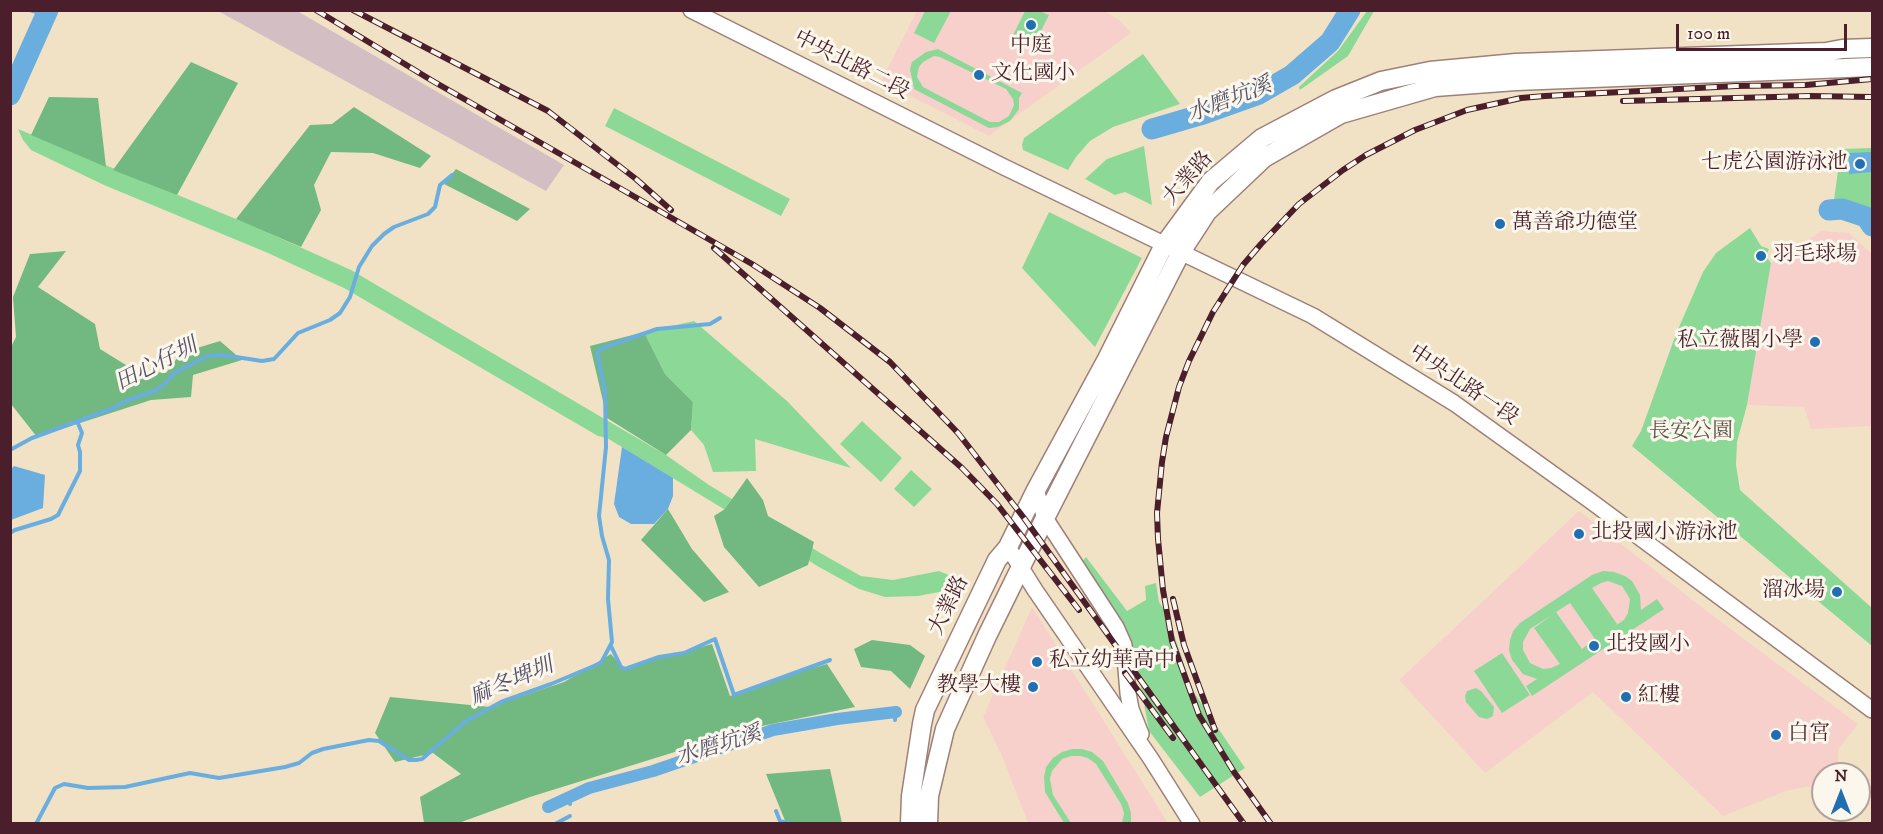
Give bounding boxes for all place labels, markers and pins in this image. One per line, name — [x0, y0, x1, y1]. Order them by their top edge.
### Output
marker: 中庭 — [1024, 18, 1038, 32]
place label: 中庭 — [1010, 34, 1052, 60]
place label: 文化國小 — [991, 62, 1075, 88]
marker: 文化國小 — [972, 68, 986, 82]
place label: 七虎公園游泳池 — [1701, 151, 1848, 177]
marker: 七虎公園游泳池 — [1853, 157, 1867, 171]
place label: 萬善爺功德堂 — [1512, 211, 1638, 237]
marker: 萬善爺功德堂 — [1493, 217, 1507, 231]
place label: 羽毛球場 — [1773, 243, 1857, 269]
marker: 羽毛球場 — [1754, 249, 1768, 263]
place label: 私立薇閣小學 — [1677, 329, 1803, 355]
marker: 私立薇閣小學 — [1808, 335, 1822, 349]
place label: 北投國小游泳池 — [1591, 521, 1738, 547]
marker: 北投國小游泳池 — [1572, 527, 1586, 541]
place label: 溜冰場 — [1762, 579, 1825, 605]
marker: 溜冰場 — [1830, 585, 1844, 599]
place label: 北投國小 — [1606, 633, 1690, 659]
marker: 北投國小 — [1587, 639, 1601, 653]
place label: 私立幼華高中 — [1049, 649, 1175, 675]
marker: 私立幼華高中 — [1030, 655, 1044, 669]
place label: 教學大樓 — [937, 674, 1021, 700]
marker: 教學大樓 — [1026, 680, 1040, 694]
place label: 紅樓 — [1638, 684, 1680, 710]
marker: 紅樓 — [1619, 690, 1633, 704]
place label: 白宮 — [1788, 722, 1830, 748]
marker: 白宮 — [1769, 728, 1783, 742]

